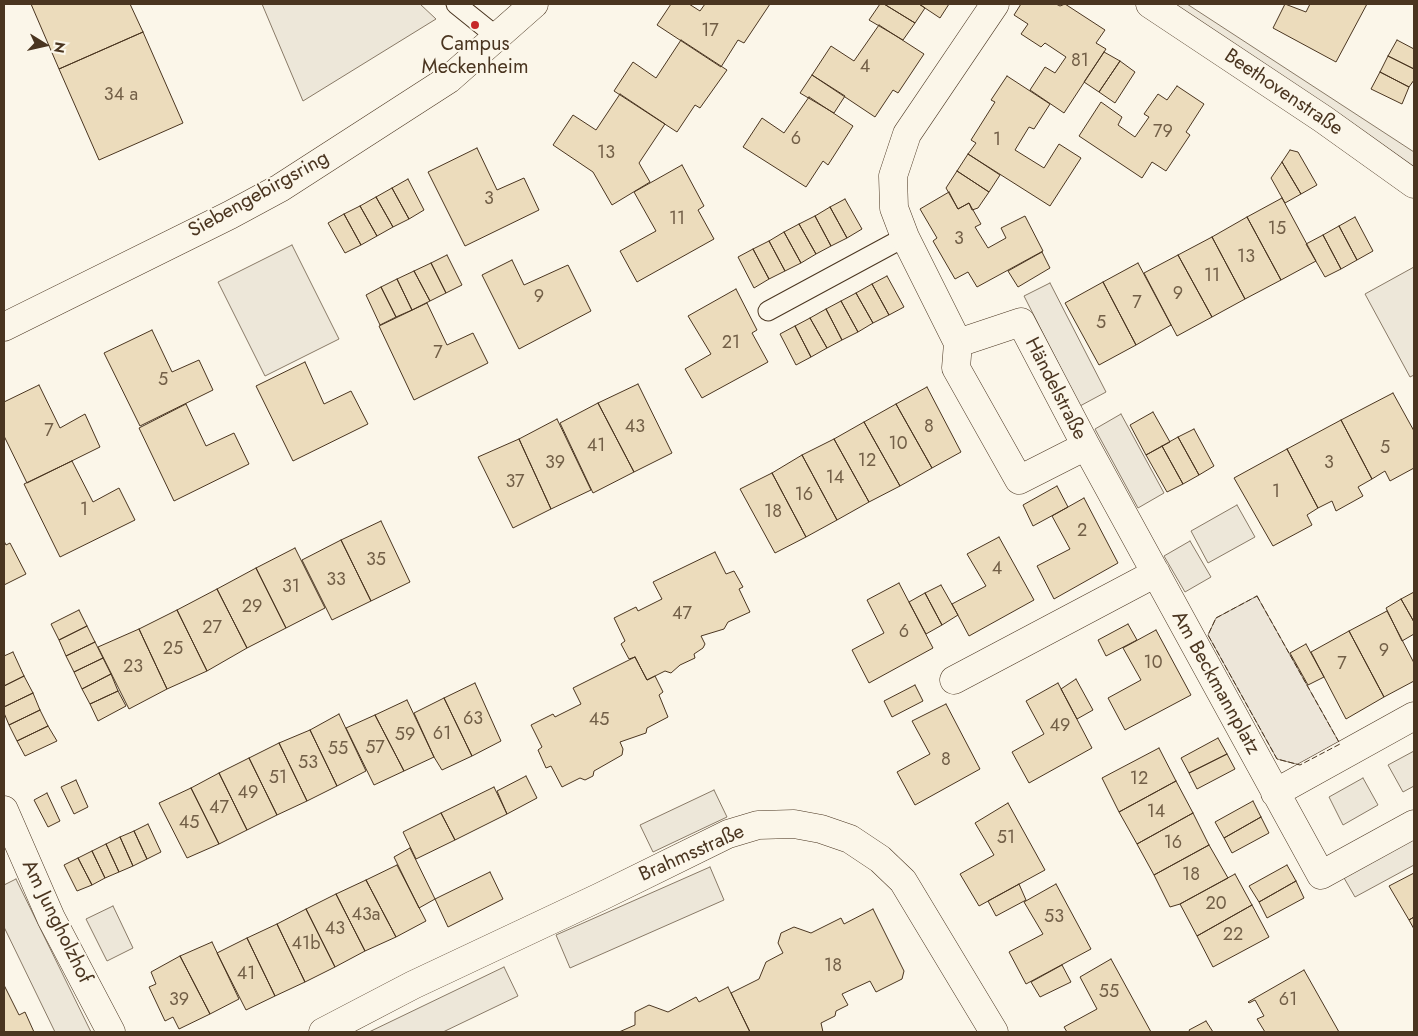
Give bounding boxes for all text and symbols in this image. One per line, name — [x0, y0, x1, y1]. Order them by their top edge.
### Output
marker: Campus Meckenheim — [469, 19, 481, 31]
north arrow — [20, 20, 70, 70]
house number: 17 — [701, 21, 719, 43]
place label: Campus Meckenheim — [422, 33, 528, 80]
text: N — [49, 40, 71, 55]
street label: Beethovenstraße — [1219, 44, 1347, 142]
house number: 81 — [1071, 51, 1089, 73]
house number: 4 — [860, 57, 870, 79]
house number: 34 a — [104, 85, 138, 107]
house number: 79 — [1153, 122, 1173, 144]
house number: 6 — [791, 129, 801, 151]
house number: 1 — [993, 130, 1001, 152]
house number: 13 — [597, 143, 615, 165]
street label: Siebengebirgsring — [185, 146, 333, 244]
house number: 3 — [484, 189, 494, 211]
house number: 11 — [669, 209, 685, 231]
house number: 15 — [1268, 219, 1286, 241]
house number: 3 — [954, 229, 964, 251]
house number: 13 — [1237, 247, 1255, 269]
house number: 11 — [1204, 266, 1220, 288]
house number: 9 — [1173, 284, 1183, 306]
house number: 9 — [534, 287, 544, 309]
house number: 7 — [1132, 293, 1142, 315]
house number: 5 — [1096, 313, 1106, 335]
house number: 21 — [722, 333, 740, 355]
street label: Händelstraße — [1019, 334, 1091, 444]
house number: 7 — [433, 343, 443, 365]
house number: 5 — [158, 370, 168, 392]
house number: 43 — [625, 417, 645, 439]
house number: 8 — [924, 417, 934, 439]
house number: 7 — [44, 421, 54, 443]
house number: 10 — [889, 434, 907, 456]
house number: 41 — [587, 436, 605, 458]
house number: 5 — [1380, 438, 1390, 460]
house number: 12 — [858, 451, 876, 473]
house number: 39 — [545, 453, 565, 475]
house number: 3 — [1324, 453, 1334, 475]
house number: 14 — [826, 468, 844, 490]
house number: 37 — [505, 472, 525, 494]
house number: 1 — [1272, 482, 1280, 504]
house number: 16 — [795, 485, 813, 507]
house number: 1 — [80, 500, 88, 522]
house number: 18 — [764, 502, 782, 524]
house number: 2 — [1077, 521, 1087, 543]
house number: 35 — [366, 550, 386, 572]
house number: 4 — [992, 559, 1002, 581]
house number: 33 — [326, 570, 346, 592]
house number: 31 — [282, 577, 300, 599]
house number: 29 — [242, 597, 262, 619]
house number: 47 — [672, 604, 692, 626]
street label: Am Beckmannplatz — [1166, 607, 1264, 759]
house number: 27 — [202, 618, 222, 640]
house number: 6 — [899, 622, 909, 644]
house number: 25 — [163, 639, 183, 661]
house number: 9 — [1379, 641, 1389, 663]
house number: 10 — [1144, 653, 1162, 675]
house number: 7 — [1337, 654, 1347, 676]
house number: 23 — [123, 657, 143, 679]
house number: 63 — [463, 709, 483, 731]
house number: 45 — [589, 710, 609, 732]
house number: 49 — [1050, 716, 1070, 738]
house number: 61 — [433, 724, 451, 746]
house number: 59 — [395, 725, 415, 747]
house number: 57 — [365, 738, 385, 760]
house number: 55 — [328, 739, 348, 761]
house number: 8 — [941, 750, 951, 772]
house number: 53 — [298, 753, 318, 775]
house number: 51 — [269, 768, 287, 790]
house number: 12 — [1130, 769, 1148, 791]
house number: 49 — [238, 783, 258, 805]
house number: 47 — [209, 798, 229, 820]
house number: 14 — [1147, 802, 1165, 824]
house number: 45 — [179, 813, 199, 835]
street label: Brahmsstraße — [636, 820, 748, 888]
house number: 51 — [997, 828, 1015, 850]
house number: 16 — [1164, 833, 1182, 855]
street label: Am Jungholzhof — [16, 856, 96, 988]
house number: 18 — [1182, 865, 1200, 887]
house number: 20 — [1205, 894, 1227, 916]
house number: 43a — [352, 905, 380, 927]
house number: 53 — [1044, 907, 1064, 929]
house number: 43 — [325, 919, 345, 941]
house number: 22 — [1223, 925, 1243, 947]
house number: 41b — [292, 934, 320, 956]
house number: 18 — [824, 956, 842, 978]
house number: 41 — [237, 964, 255, 986]
house number: 55 — [1099, 982, 1119, 1004]
house number: 39 — [169, 990, 189, 1012]
house number: 61 — [1279, 990, 1297, 1012]

